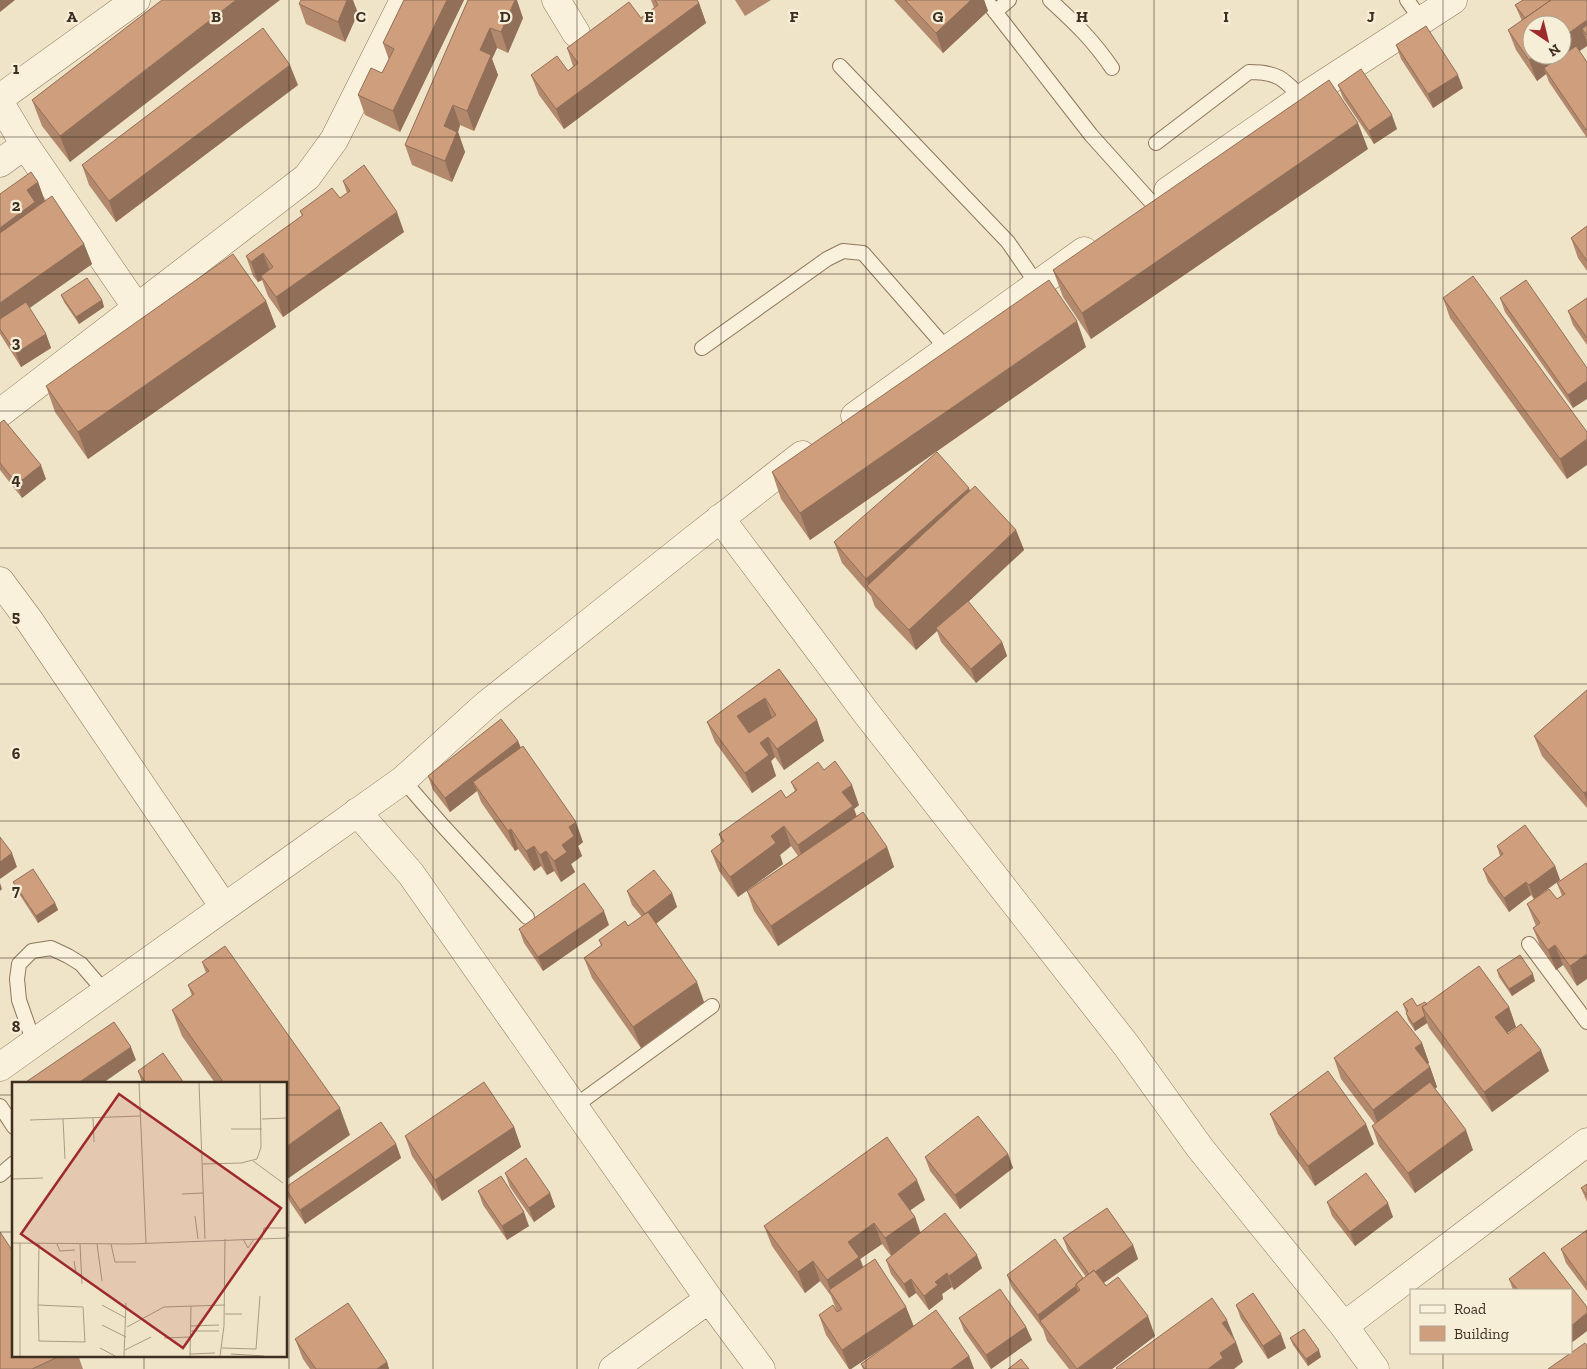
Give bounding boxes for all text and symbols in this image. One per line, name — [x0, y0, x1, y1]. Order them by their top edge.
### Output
text: A — [67, 7, 78, 26]
text: B — [211, 7, 221, 26]
text: C — [356, 7, 366, 26]
text: D — [499, 7, 511, 26]
text: E — [644, 7, 654, 26]
text: F — [789, 7, 799, 26]
text: G — [933, 7, 944, 26]
text: H — [1076, 7, 1088, 26]
text: I — [1223, 7, 1229, 26]
text: J — [1367, 7, 1375, 26]
north arrow — [1522, 15, 1572, 65]
text: N — [1545, 40, 1563, 60]
text: 1 — [13, 59, 20, 78]
text: 2 — [12, 196, 21, 215]
text: 3 — [12, 333, 21, 352]
text: 4 — [11, 470, 21, 489]
text: 5 — [12, 607, 20, 626]
text: 6 — [12, 744, 21, 763]
text: 7 — [12, 881, 20, 900]
text: 8 — [12, 1017, 21, 1036]
inset map — [12, 1082, 288, 1356]
legend — [1410, 1289, 1572, 1354]
text: Road — [1454, 1300, 1487, 1318]
text: Building — [1454, 1325, 1509, 1343]

